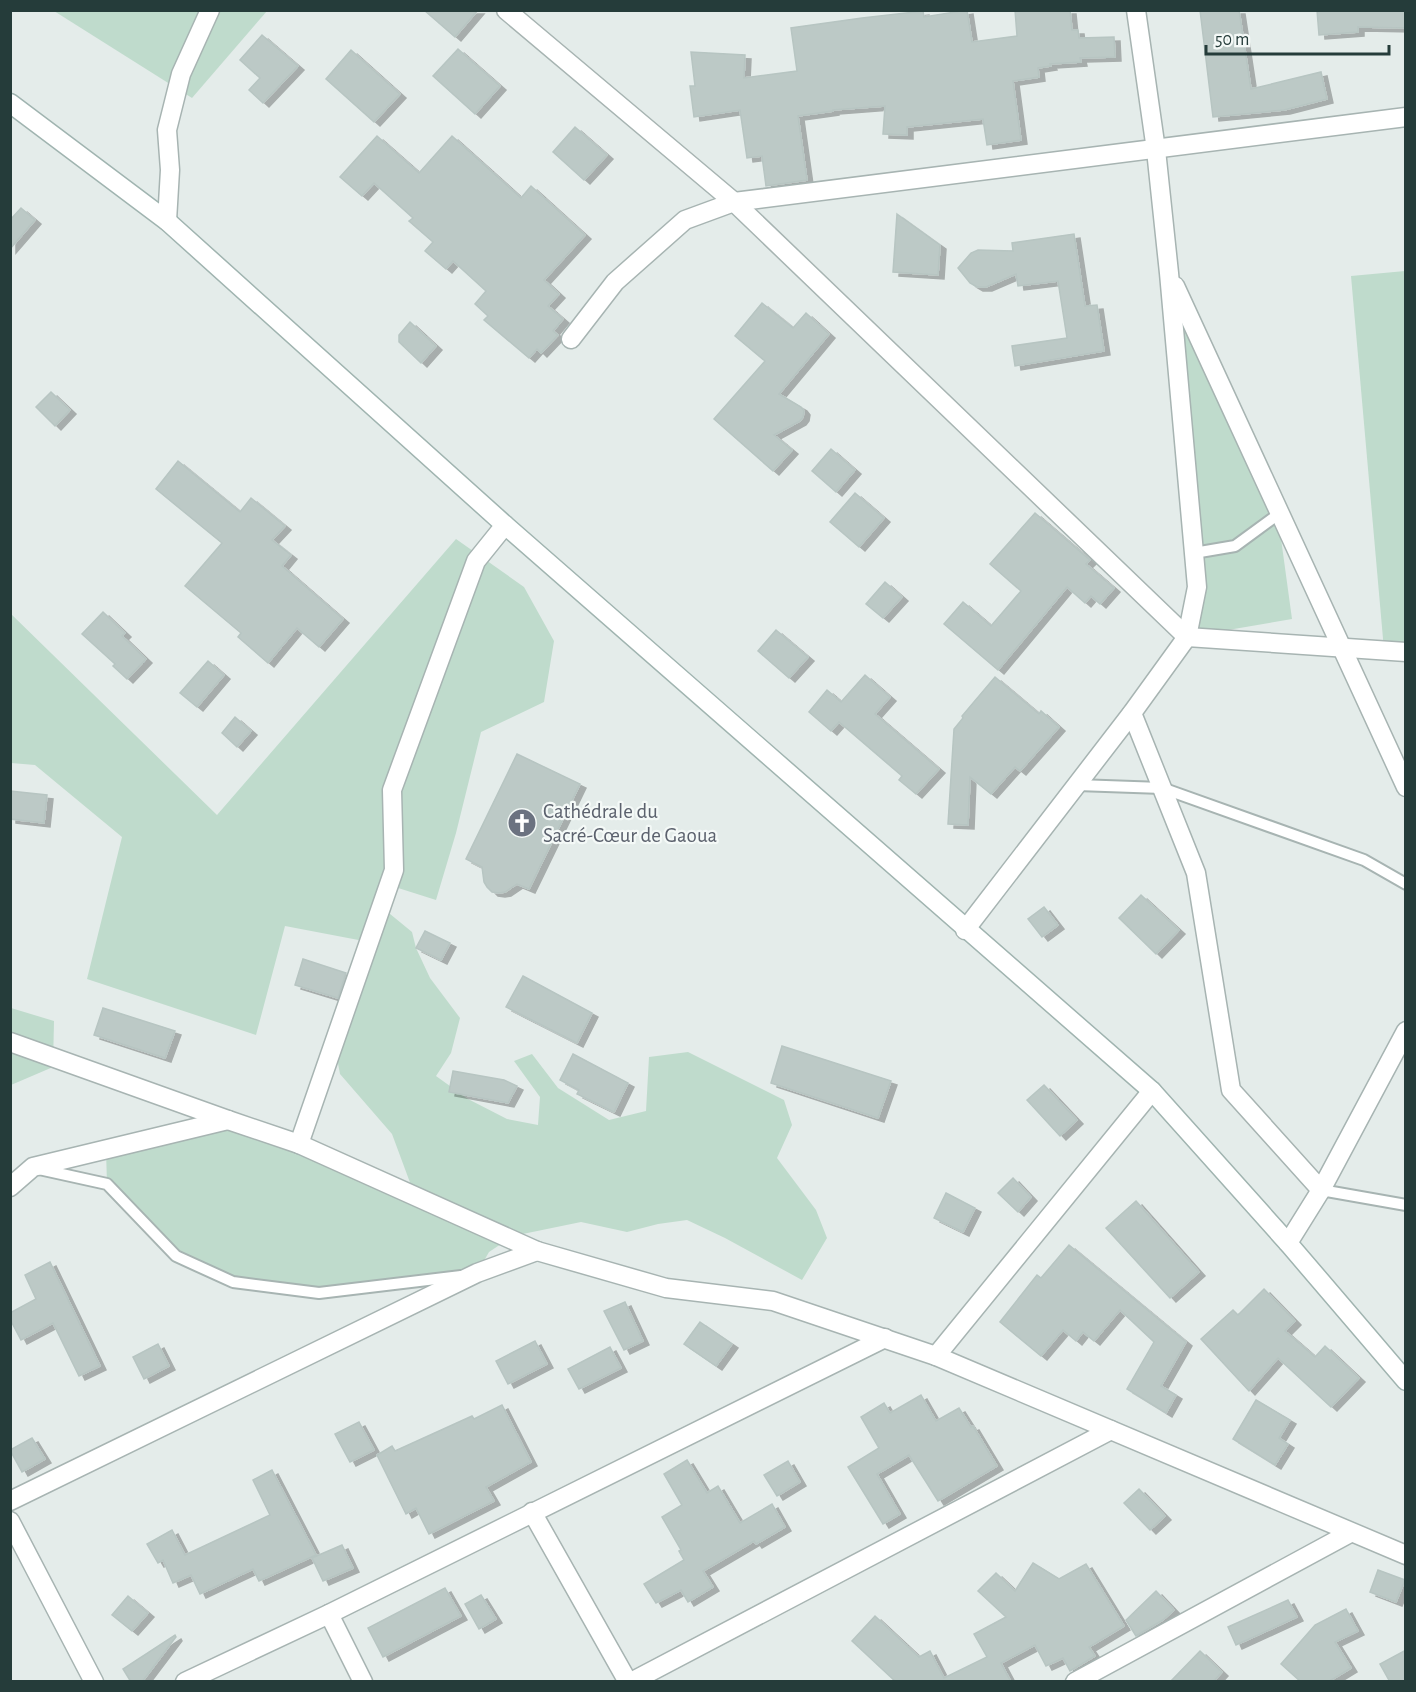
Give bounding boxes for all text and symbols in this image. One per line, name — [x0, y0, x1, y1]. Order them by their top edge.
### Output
scale bar — [1206, 18, 1389, 56]
text: 50 m — [1215, 31, 1249, 49]
place label: Cathédrale du Sacré-Cœur de Gaoua — [543, 801, 718, 846]
church icon: Cathédrale du Sacré-Cœur de Gaoua — [506, 807, 538, 839]

